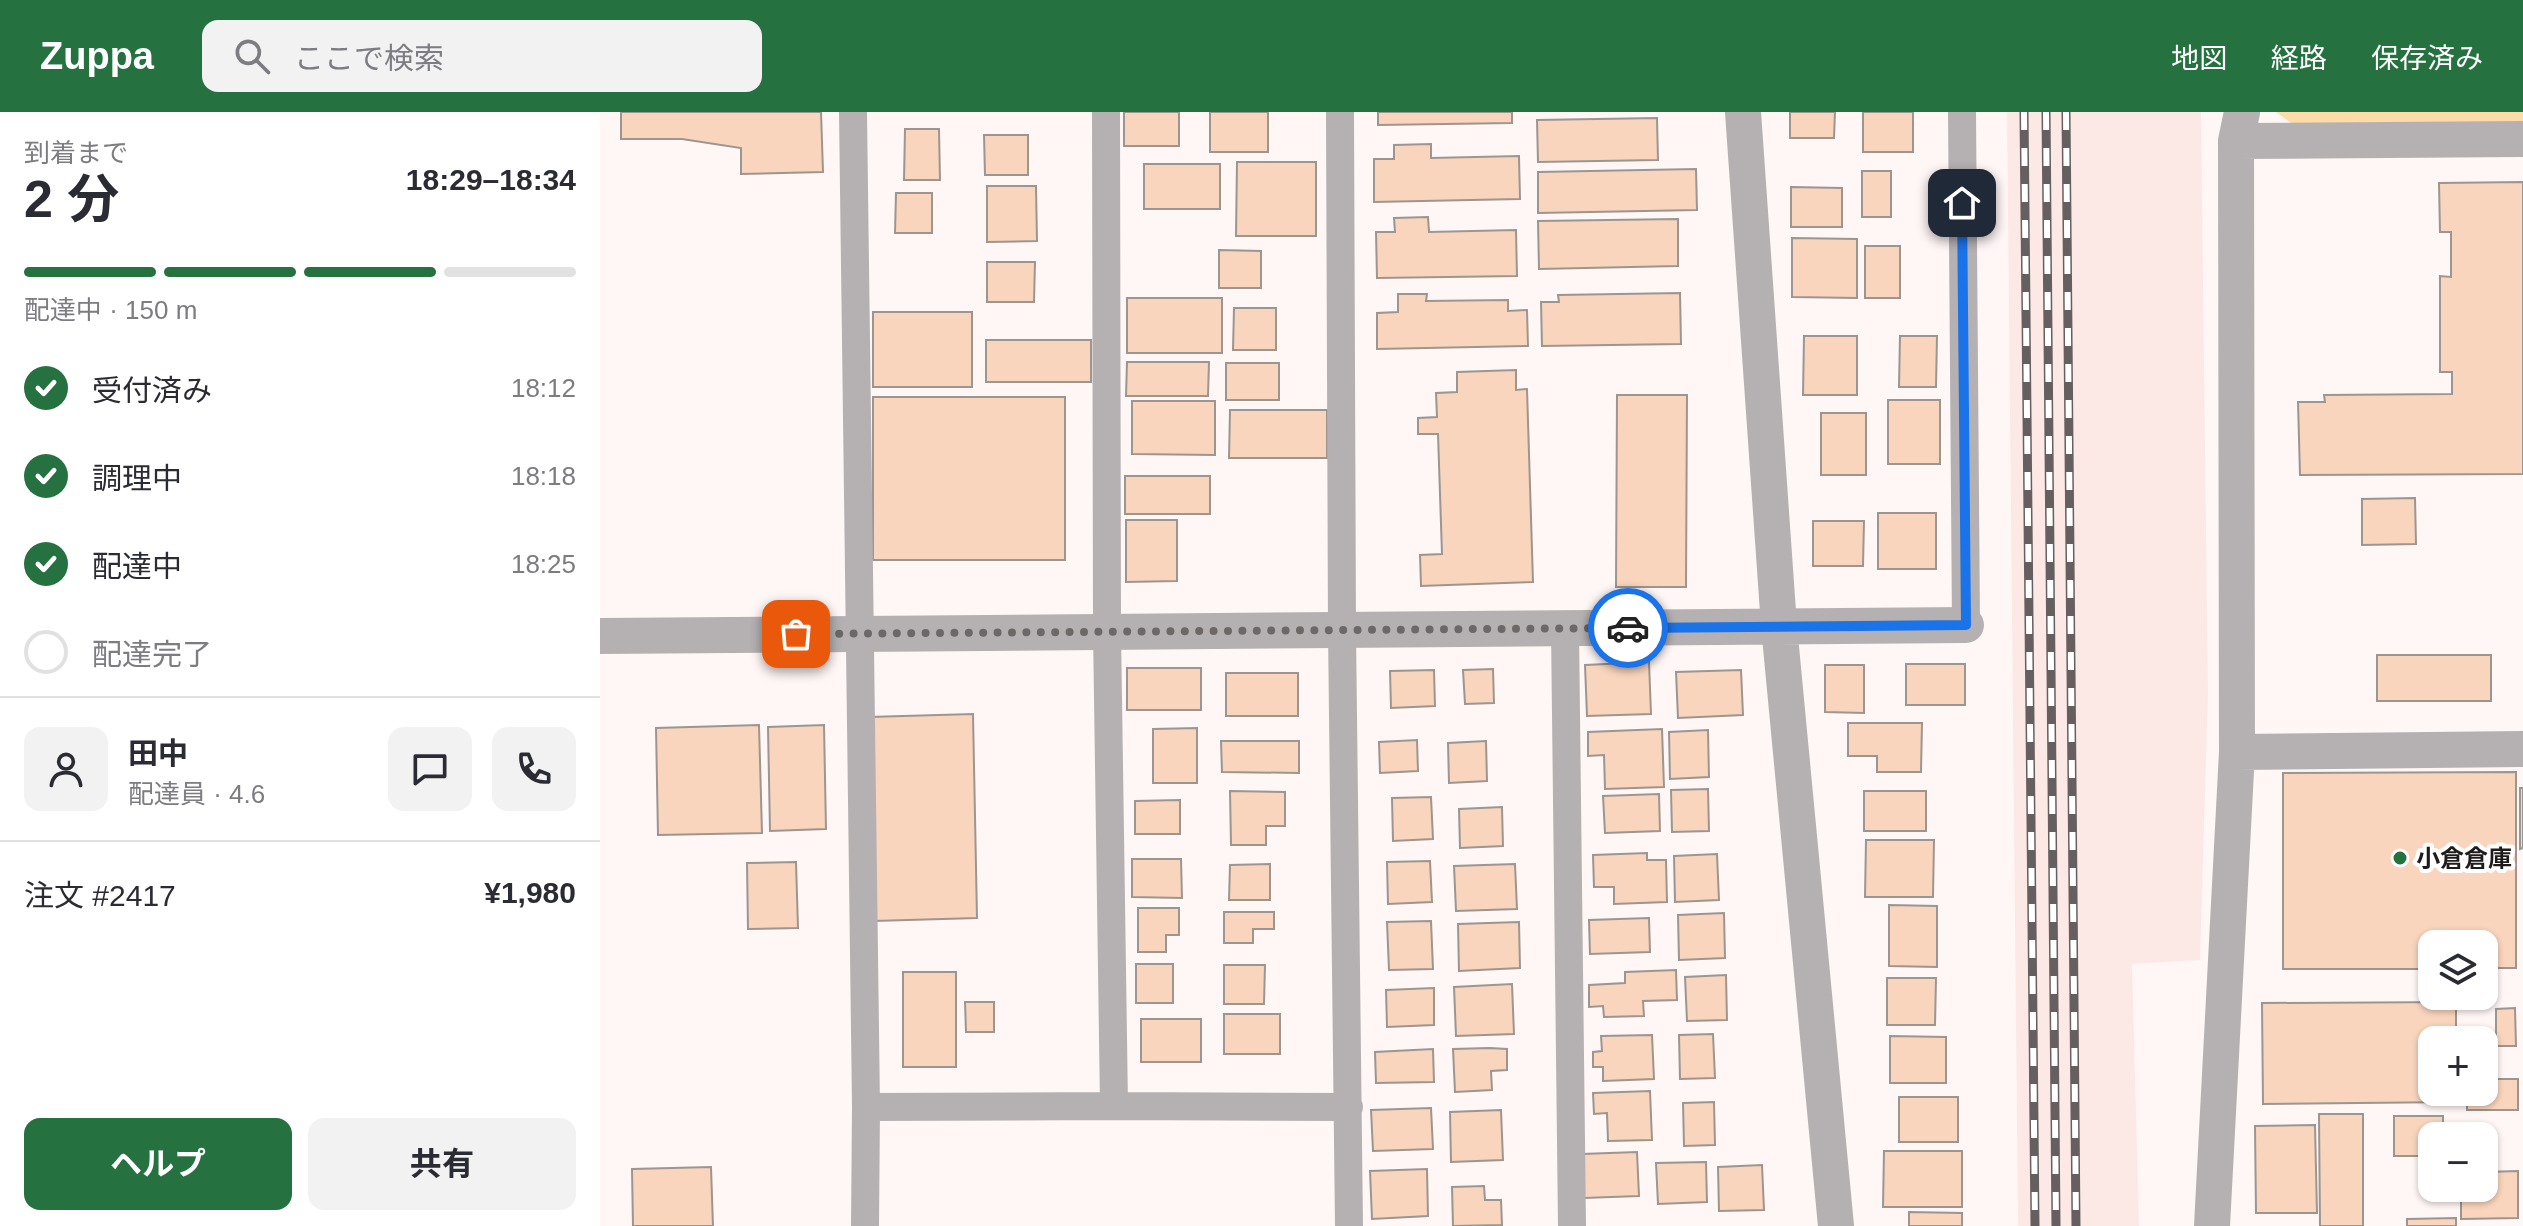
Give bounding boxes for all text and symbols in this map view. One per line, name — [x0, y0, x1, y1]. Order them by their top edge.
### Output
search box — [202, 20, 762, 92]
icon: search — [230, 34, 274, 78]
text: Zuppa — [40, 35, 154, 77]
text: ここで検索 — [294, 42, 444, 75]
text: 地図 — [2171, 43, 2227, 74]
text: 経路 — [2271, 43, 2327, 74]
text: 保存済み — [2371, 43, 2483, 74]
text: 到着まで — [24, 138, 128, 168]
text: 18:29–18:34 — [406, 163, 576, 196]
pin — [1928, 169, 1996, 237]
text: 2 分 — [24, 170, 119, 228]
icon: home — [1940, 181, 1984, 225]
text: 配達中 · 150 m — [24, 295, 197, 325]
icon: check — [24, 366, 68, 410]
text: 18:12 — [511, 373, 576, 403]
text: 受付済み — [92, 374, 212, 407]
icon: check — [24, 454, 68, 498]
text: 18:18 — [511, 461, 576, 491]
text: 調理中 — [92, 462, 182, 495]
icon: check — [24, 542, 68, 586]
text: 18:25 — [511, 549, 576, 579]
text: 配達中 — [92, 550, 182, 583]
courier — [1588, 588, 1668, 668]
pin — [762, 600, 830, 668]
icon: car — [1606, 606, 1650, 650]
icon: bag — [774, 612, 818, 656]
text: 配達完了 — [92, 638, 212, 671]
button: person — [24, 727, 108, 811]
button: chat — [388, 727, 472, 811]
button: phone — [492, 727, 576, 811]
text: 田中 — [128, 737, 188, 770]
text: 配達員 · 4.6 — [128, 779, 265, 809]
place label: 小倉倉庫 — [2416, 845, 2512, 872]
marker: 小倉倉庫 — [2391, 849, 2409, 867]
text: ¥1,980 — [484, 876, 576, 909]
text: 注文 #2417 — [24, 879, 176, 912]
map controls — [2418, 930, 2498, 1202]
button: layers — [2418, 930, 2498, 1010]
button: + — [2418, 1026, 2498, 1106]
button: ヘルプ — [24, 1118, 292, 1210]
button: 共有 — [308, 1118, 576, 1210]
button: − — [2418, 1122, 2498, 1202]

